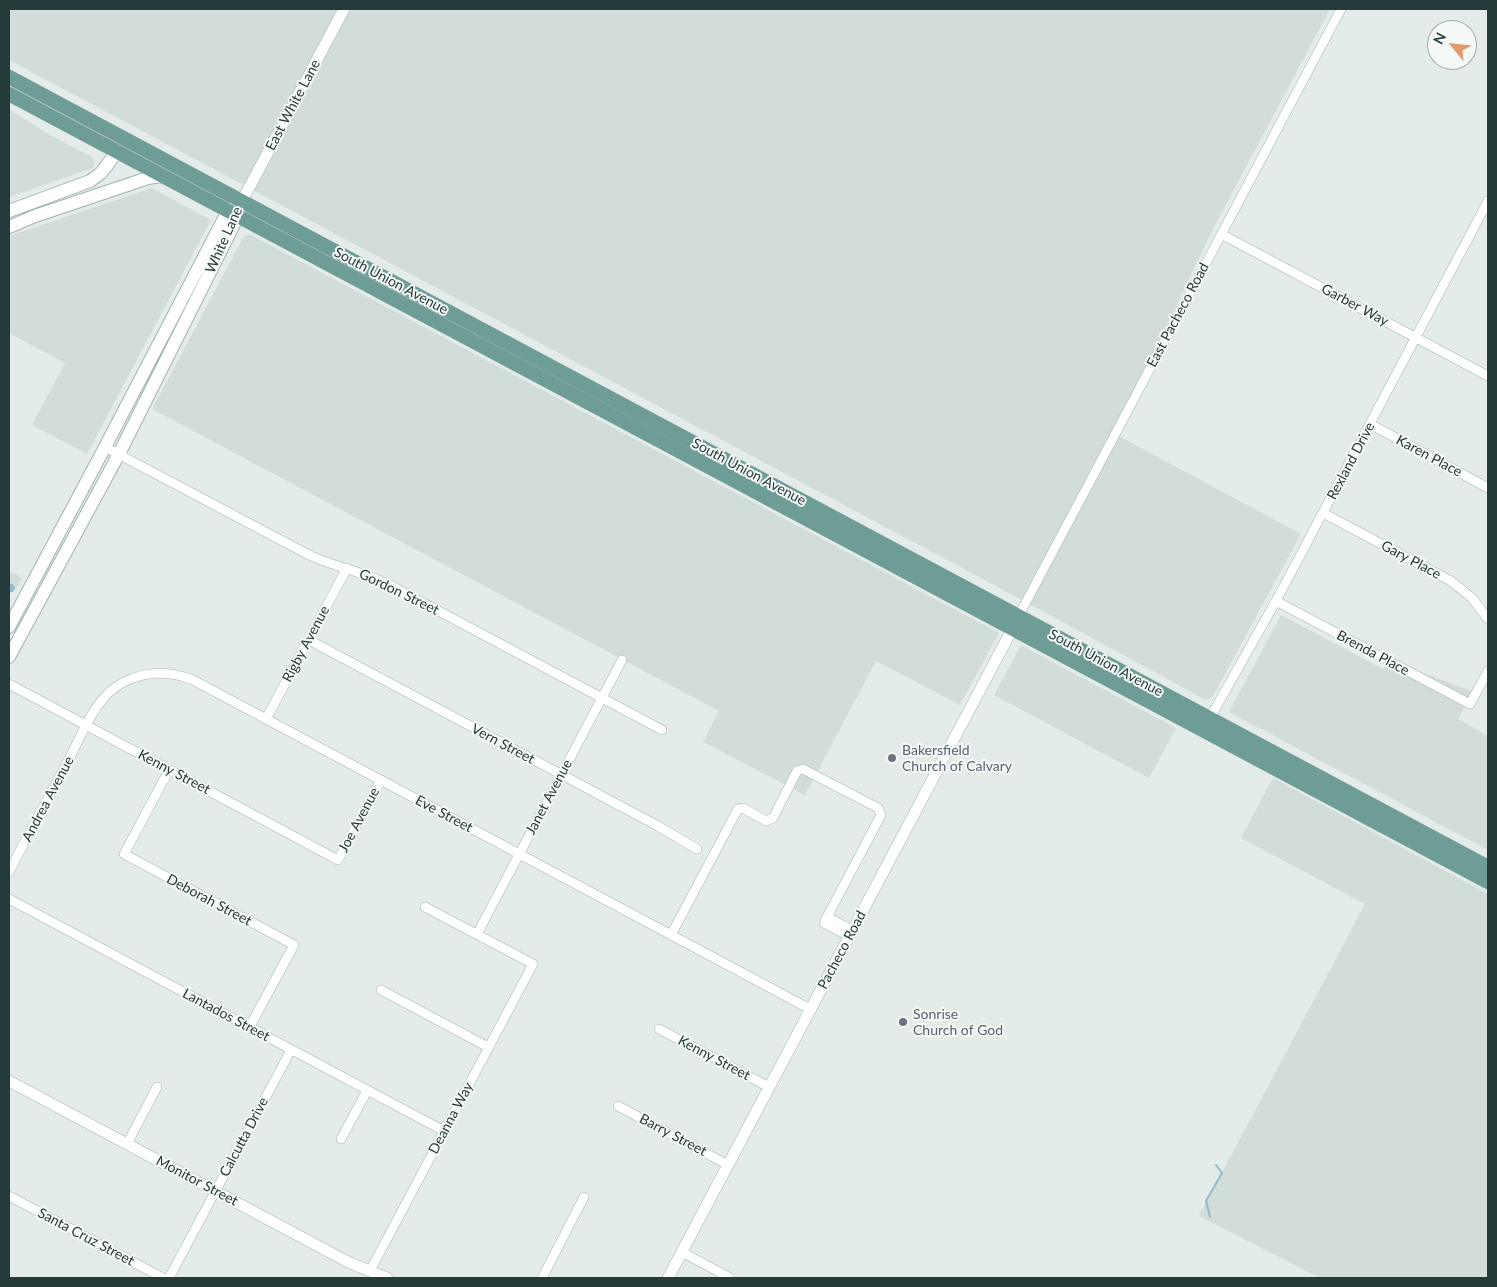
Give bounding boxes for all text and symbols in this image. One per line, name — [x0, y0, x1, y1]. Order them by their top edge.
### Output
north arrow — [1427, 20, 1477, 70]
text: N — [1429, 29, 1449, 47]
street label: East White Lane — [262, 57, 324, 153]
street label: White Lane — [202, 204, 246, 276]
street label: South Union Avenue — [331, 244, 451, 318]
street label: East Pacheco Road — [1143, 260, 1213, 370]
street label: Garber Way — [1318, 280, 1392, 330]
street label: Rexland Drive — [1324, 419, 1378, 503]
street label: Karen Place — [1393, 432, 1465, 480]
street label: South Union Avenue — [689, 435, 809, 509]
street label: Gary Place — [1378, 537, 1444, 583]
street label: Gordon Street — [356, 565, 442, 619]
street label: Rigby Avenue — [279, 603, 333, 685]
street label: South Union Avenue — [1046, 626, 1166, 700]
street label: Brenda Place — [1334, 627, 1412, 679]
street label: Vern Street — [469, 720, 537, 768]
place label: Bakersfield Church of Calvary — [902, 742, 1012, 774]
street label: Kenny Street — [135, 746, 213, 798]
marker: Bakersfield Church of Calvary — [886, 752, 898, 764]
street label: Andrea Avenue — [18, 753, 78, 845]
street label: Janet Avenue — [522, 757, 576, 837]
street label: Joe Avenue — [335, 785, 383, 855]
street label: Eve Street — [412, 792, 476, 836]
street label: Deborah Street — [164, 871, 254, 929]
street label: Pacheco Road — [814, 908, 870, 992]
street label: Lantados Street — [180, 985, 272, 1045]
place label: Sonrise Church of God — [913, 1006, 1003, 1038]
marker: Sonrise Church of God — [897, 1016, 909, 1028]
street label: Kenny Street — [675, 1032, 753, 1084]
street label: Deanna Way — [425, 1079, 477, 1157]
street label: Calcutta Drive — [216, 1094, 272, 1180]
street label: Barry Street — [636, 1110, 710, 1160]
street label: Monitor Street — [153, 1152, 241, 1210]
street label: Santa Cruz Street — [35, 1205, 137, 1269]

